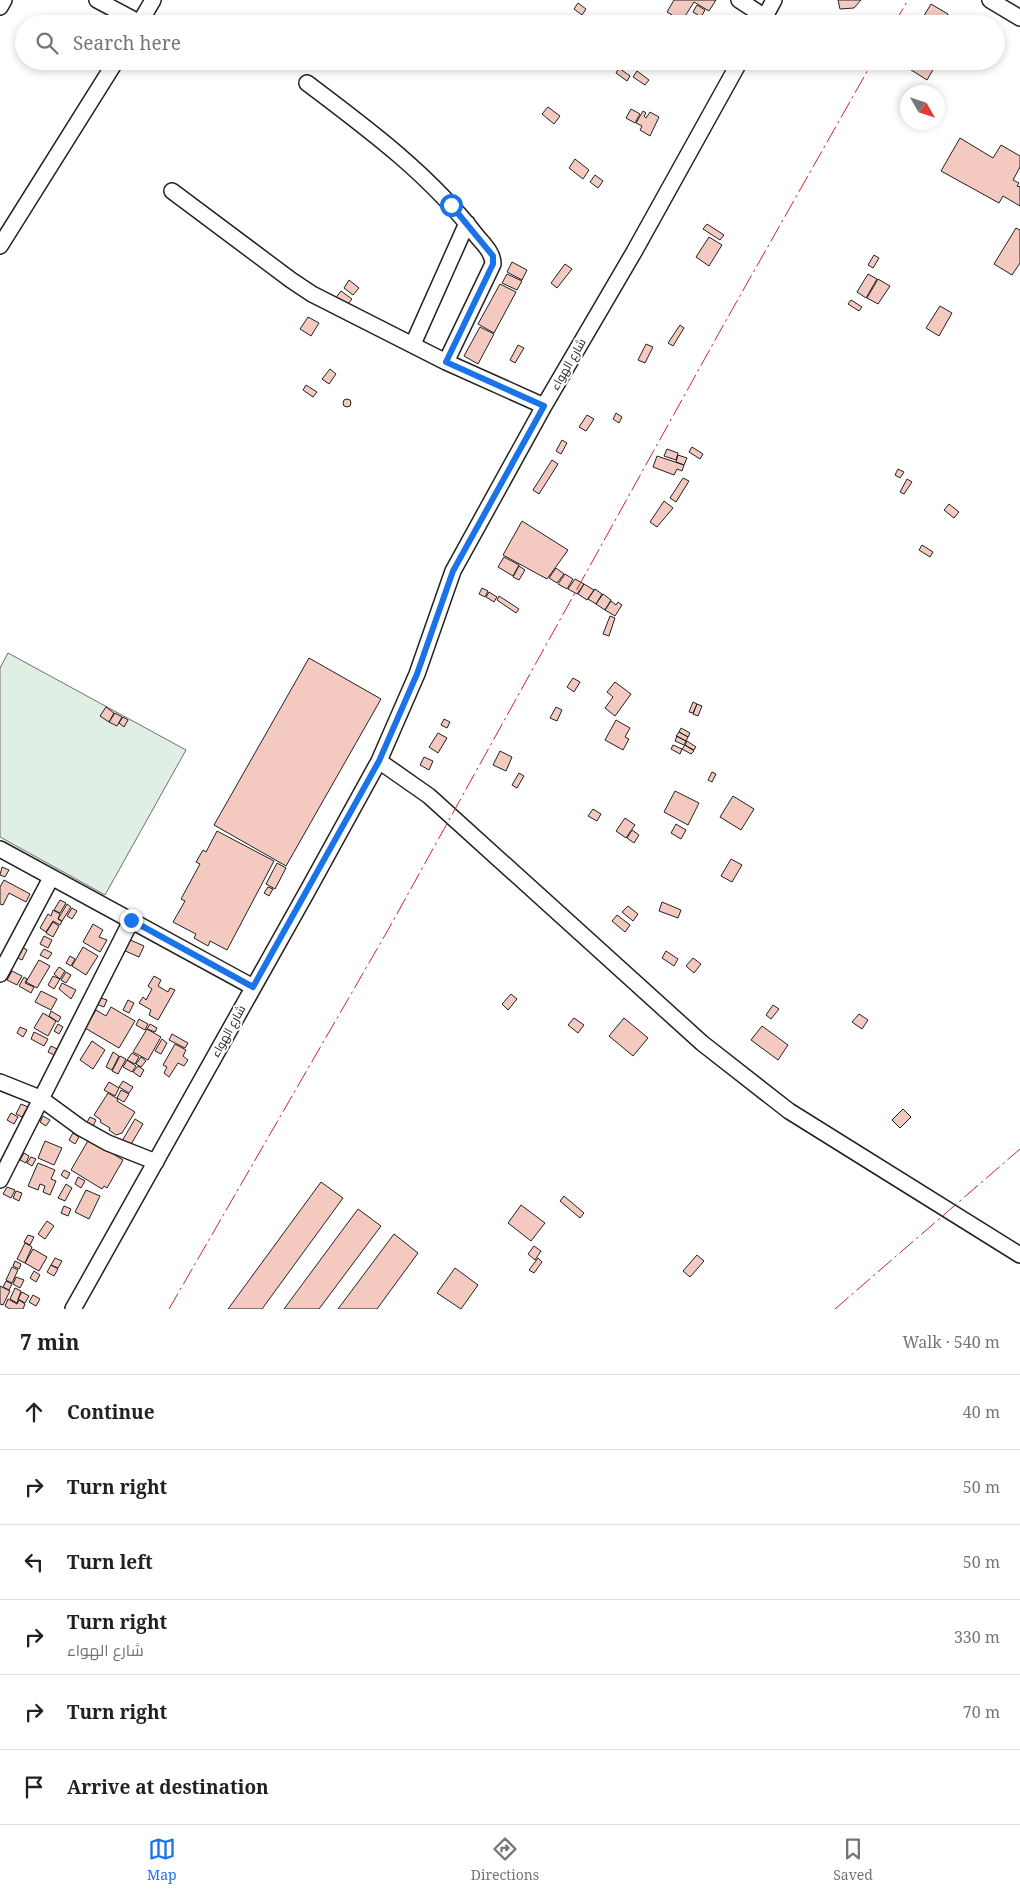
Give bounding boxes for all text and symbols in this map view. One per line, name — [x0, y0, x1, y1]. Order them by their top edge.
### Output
search box — [15, 15, 1005, 70]
icon: search — [33, 29, 61, 57]
text: Search here — [73, 30, 181, 56]
north arrow — [900, 85, 945, 130]
route start — [440, 194, 463, 217]
street label: شارع الهواء — [546, 335, 590, 393]
route end — [120, 909, 143, 932]
street label: شارع الهواء — [207, 1002, 249, 1060]
text: 7 min — [20, 1328, 79, 1356]
text: Walk · 540 m — [903, 1331, 1000, 1353]
icon: ahead — [20, 1398, 48, 1426]
text: Continue — [67, 1399, 155, 1425]
text: 40 m — [963, 1401, 1000, 1423]
icon: right — [20, 1473, 48, 1501]
text: Turn right — [67, 1474, 167, 1500]
text: 50 m — [963, 1476, 1000, 1498]
icon: left — [20, 1548, 48, 1576]
text: Turn left — [67, 1549, 153, 1575]
text: 50 m — [963, 1551, 1000, 1573]
text: Turn right — [67, 1609, 167, 1635]
icon: right — [20, 1623, 48, 1651]
text: 330 m — [954, 1626, 1000, 1648]
text: شارع الهواء — [67, 1639, 144, 1661]
icon: right — [20, 1698, 48, 1726]
text: Turn right — [67, 1699, 167, 1725]
text: 70 m — [963, 1701, 1000, 1723]
icon: arrive — [20, 1773, 48, 1801]
text: Arrive at destination — [67, 1774, 269, 1800]
tab: Map — [147, 1835, 177, 1884]
tab: Directions — [471, 1835, 539, 1884]
tab: Saved — [833, 1835, 873, 1884]

